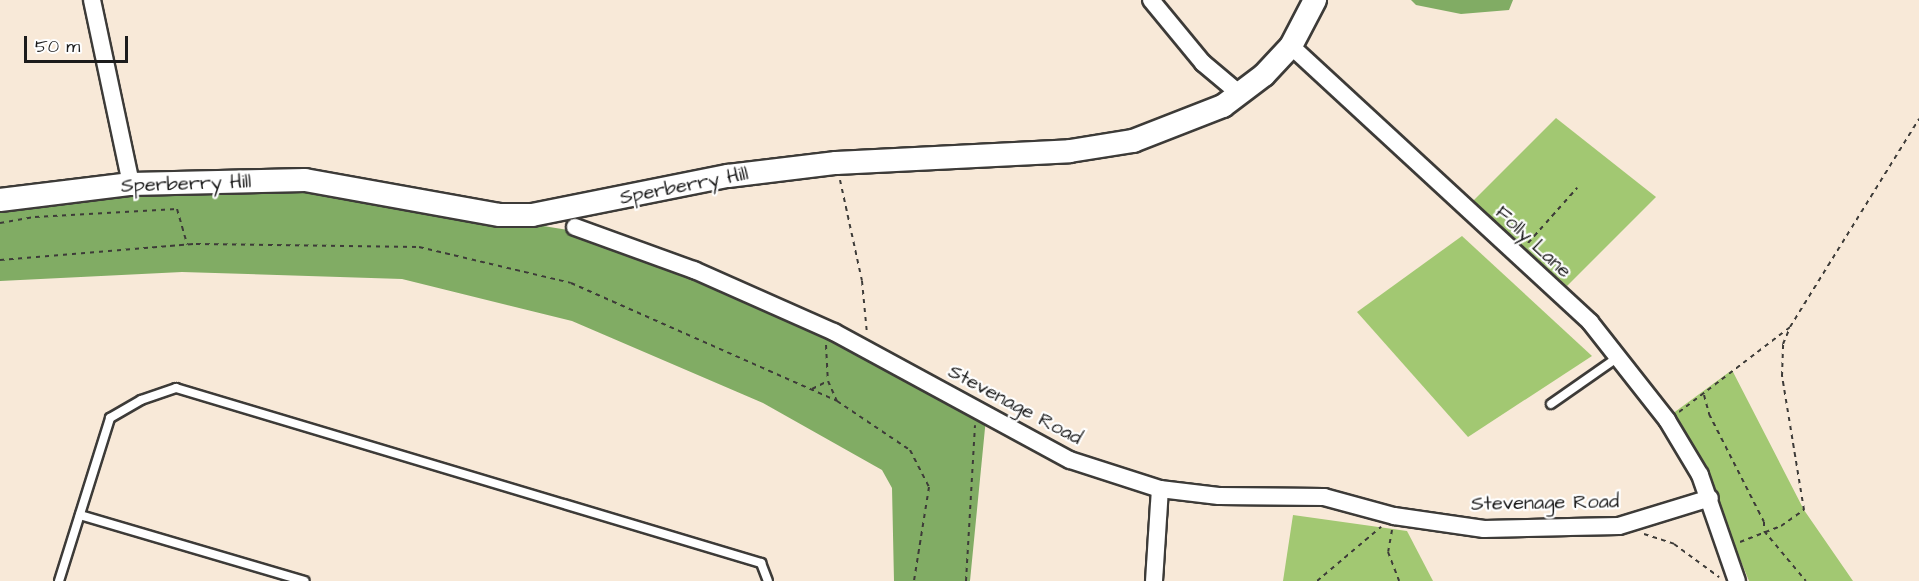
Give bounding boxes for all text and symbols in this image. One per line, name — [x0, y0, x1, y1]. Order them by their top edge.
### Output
scale bar — [27, 24, 130, 62]
text: 50 m — [35, 34, 80, 59]
street label: Sperberry Hill — [618, 162, 750, 210]
street label: Sperberry Hill — [120, 170, 252, 198]
street label: Folly Lane — [1490, 201, 1576, 283]
street label: Stevenage Road — [944, 360, 1086, 450]
street label: Stevenage Road — [1471, 490, 1619, 516]

